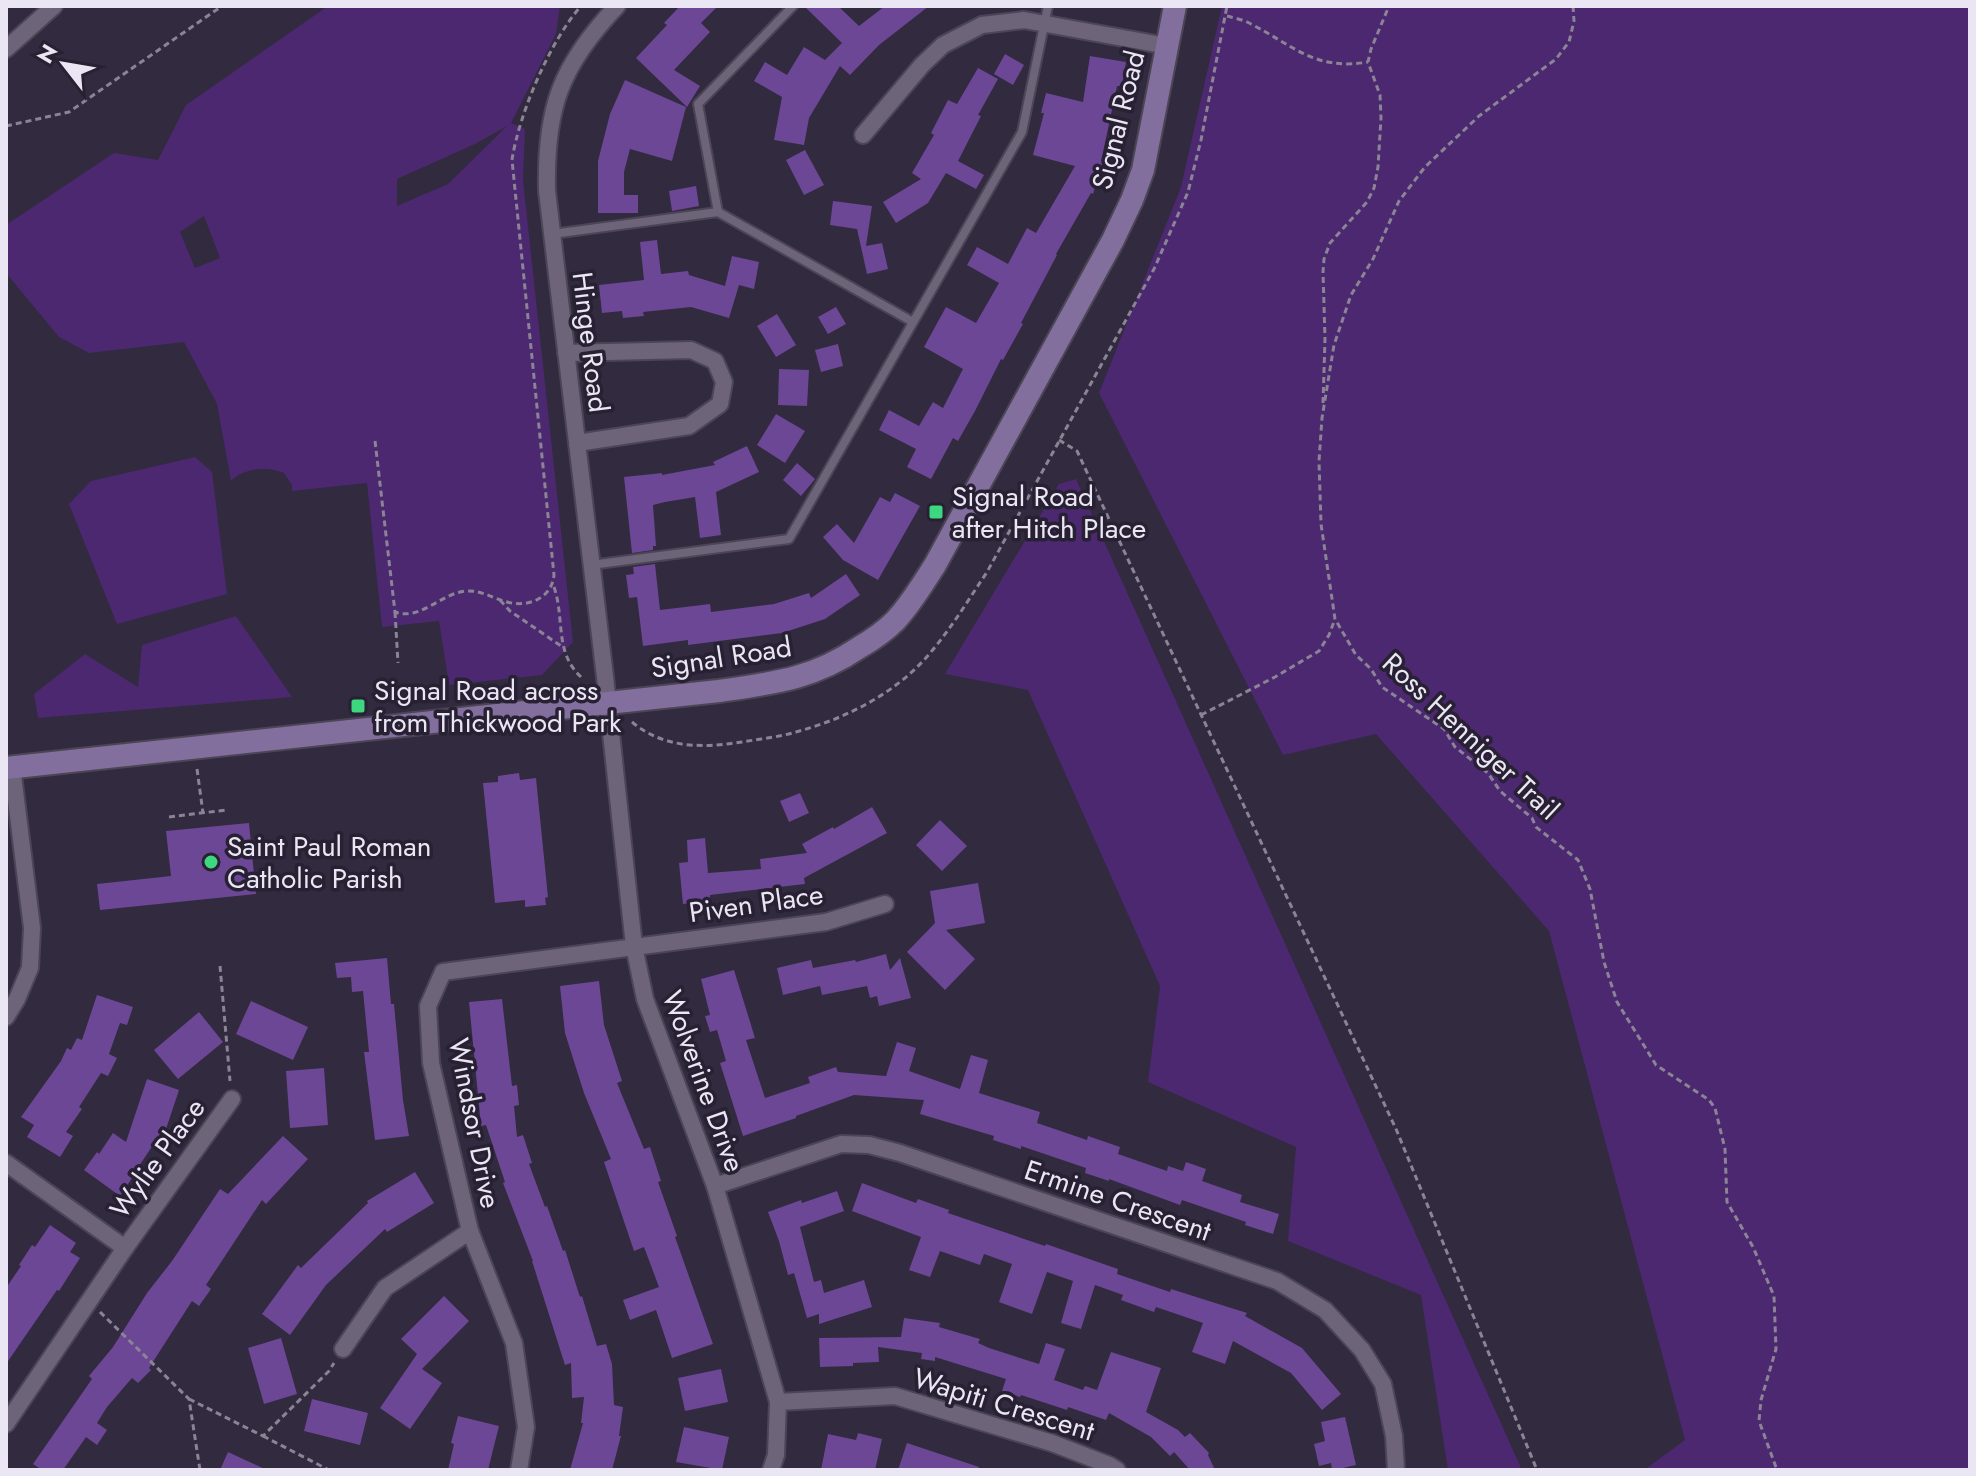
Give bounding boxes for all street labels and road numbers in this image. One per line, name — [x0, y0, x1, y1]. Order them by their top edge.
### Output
street label: Signal Road — [1081, 46, 1156, 194]
street label: Hinge Road — [562, 269, 619, 415]
street label: Signal Road — [648, 626, 794, 689]
street label: Ross Henniger Trail — [1373, 643, 1568, 829]
street label: Piven Place — [686, 874, 826, 933]
street label: Wolverine Drive — [652, 985, 755, 1178]
street label: Windsor Drive — [438, 1035, 511, 1212]
street label: Wylie Place — [100, 1090, 215, 1227]
street label: Ermine Crescent — [1019, 1149, 1217, 1252]
street label: Wapiti Crescent — [908, 1357, 1100, 1452]

